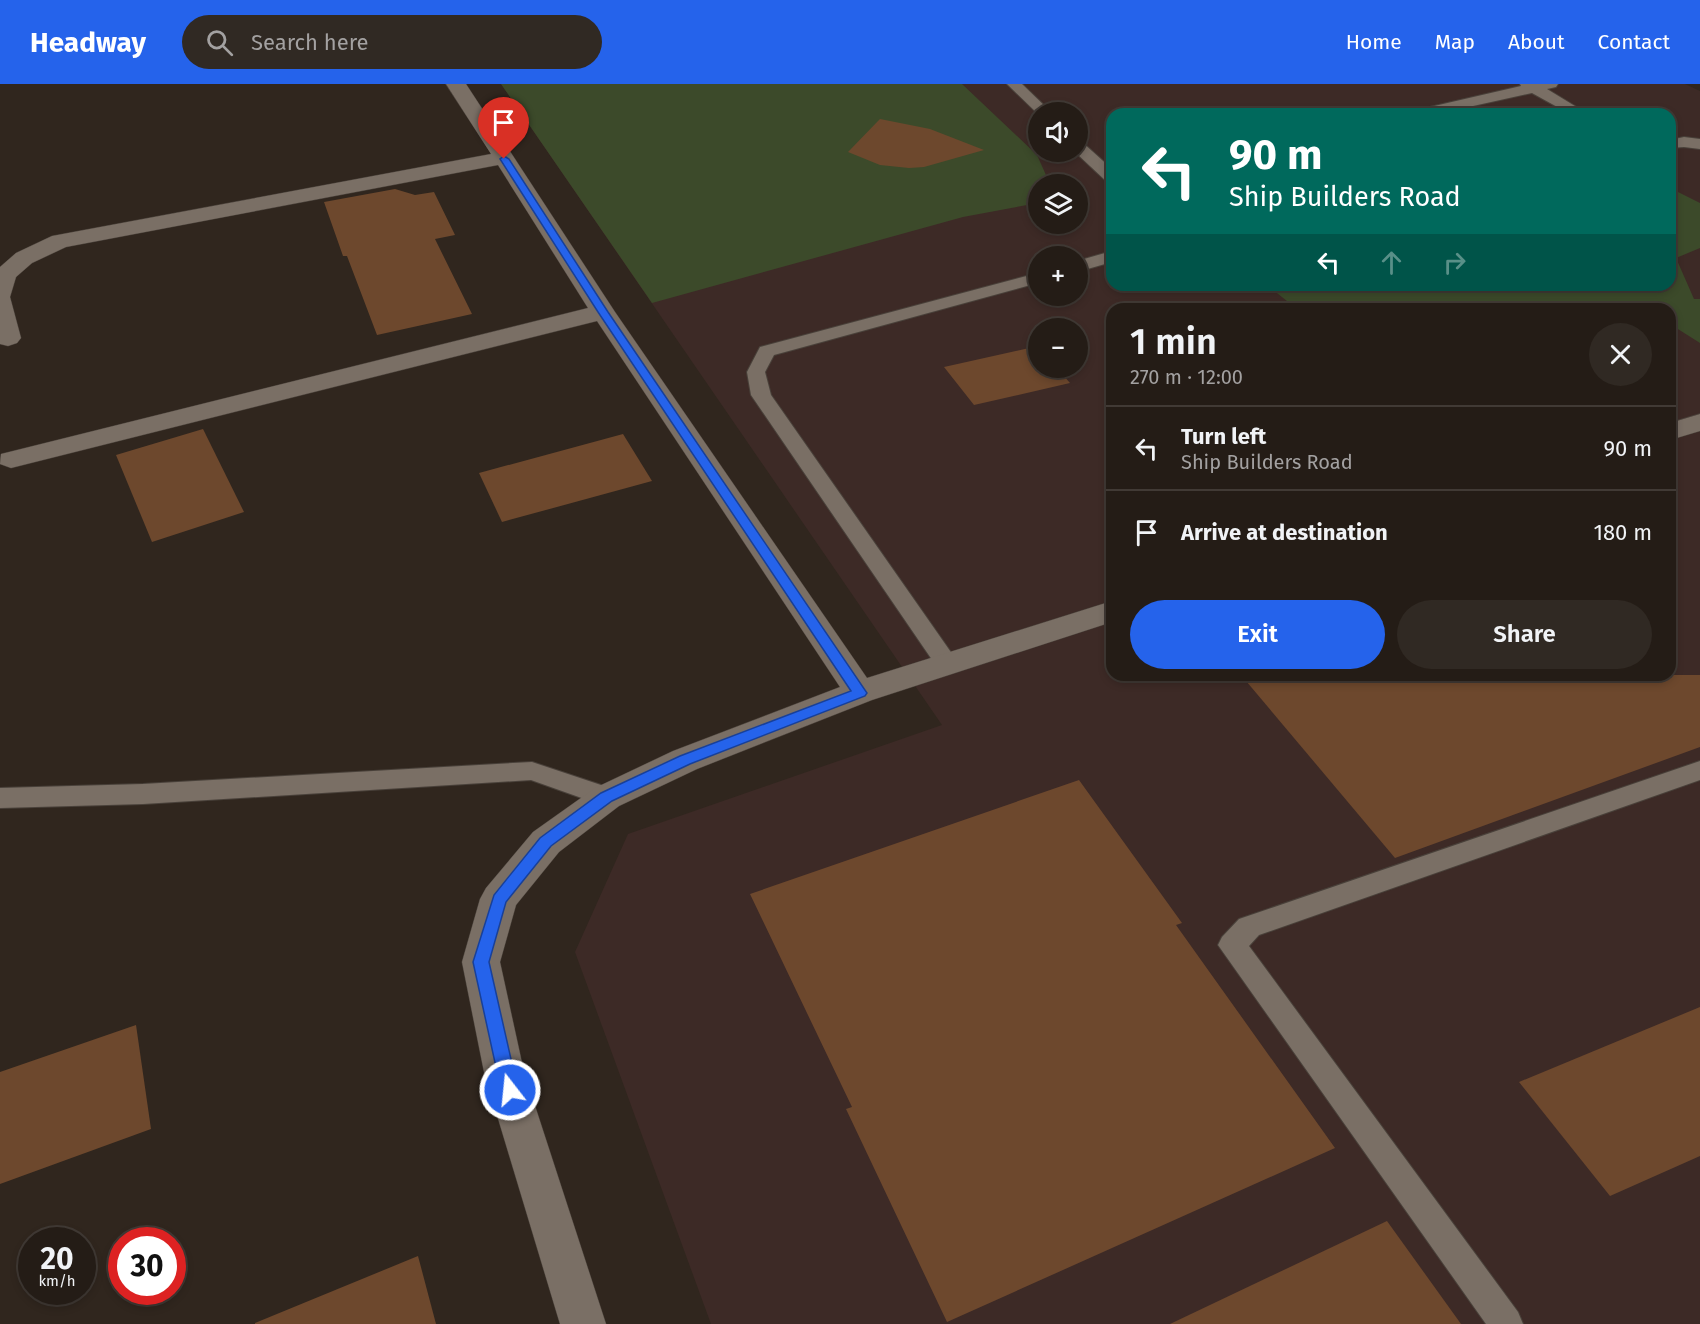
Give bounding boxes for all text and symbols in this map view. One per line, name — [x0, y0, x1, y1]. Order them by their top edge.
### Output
search box — [182, 15, 602, 69]
text: Headway — [30, 26, 146, 59]
icon: search — [203, 26, 236, 59]
text: Search here — [251, 29, 369, 56]
text: Home — [1346, 29, 1402, 55]
text: Map — [1435, 29, 1475, 55]
text: About — [1508, 29, 1565, 55]
text: Contact — [1598, 29, 1670, 55]
pin — [478, 97, 529, 159]
map controls — [1028, 102, 1088, 378]
button: sound — [1028, 102, 1088, 162]
icon: arrive — [487, 106, 520, 139]
text: 90 m — [1229, 130, 1323, 180]
icon: left — [1130, 132, 1208, 210]
button: layers — [1028, 174, 1088, 234]
text: Ship Builders Road — [1229, 181, 1461, 213]
button: + — [1028, 246, 1088, 306]
icon: left — [1312, 246, 1345, 279]
icon: ahead — [1375, 246, 1408, 279]
icon: right — [1438, 246, 1471, 279]
button: − — [1028, 318, 1088, 378]
text: 1 min — [1130, 320, 1217, 364]
button: close — [1589, 323, 1652, 386]
text: 270 m · 12:00 — [1130, 365, 1243, 389]
text: Turn left — [1181, 423, 1266, 450]
icon: left — [1130, 432, 1163, 465]
text: 90 m — [1603, 435, 1652, 462]
text: Ship Builders Road — [1181, 450, 1353, 474]
icon: arrive — [1130, 516, 1163, 549]
text: Arrive at destination — [1181, 519, 1388, 546]
text: 180 m — [1593, 519, 1652, 546]
button: Exit — [1130, 600, 1385, 669]
button: Share — [1397, 600, 1652, 669]
position arrow — [478, 1058, 542, 1122]
speed limit sign: 30 — [108, 1227, 186, 1305]
text: 20 — [40, 1241, 74, 1277]
text: km/h — [38, 1272, 76, 1290]

